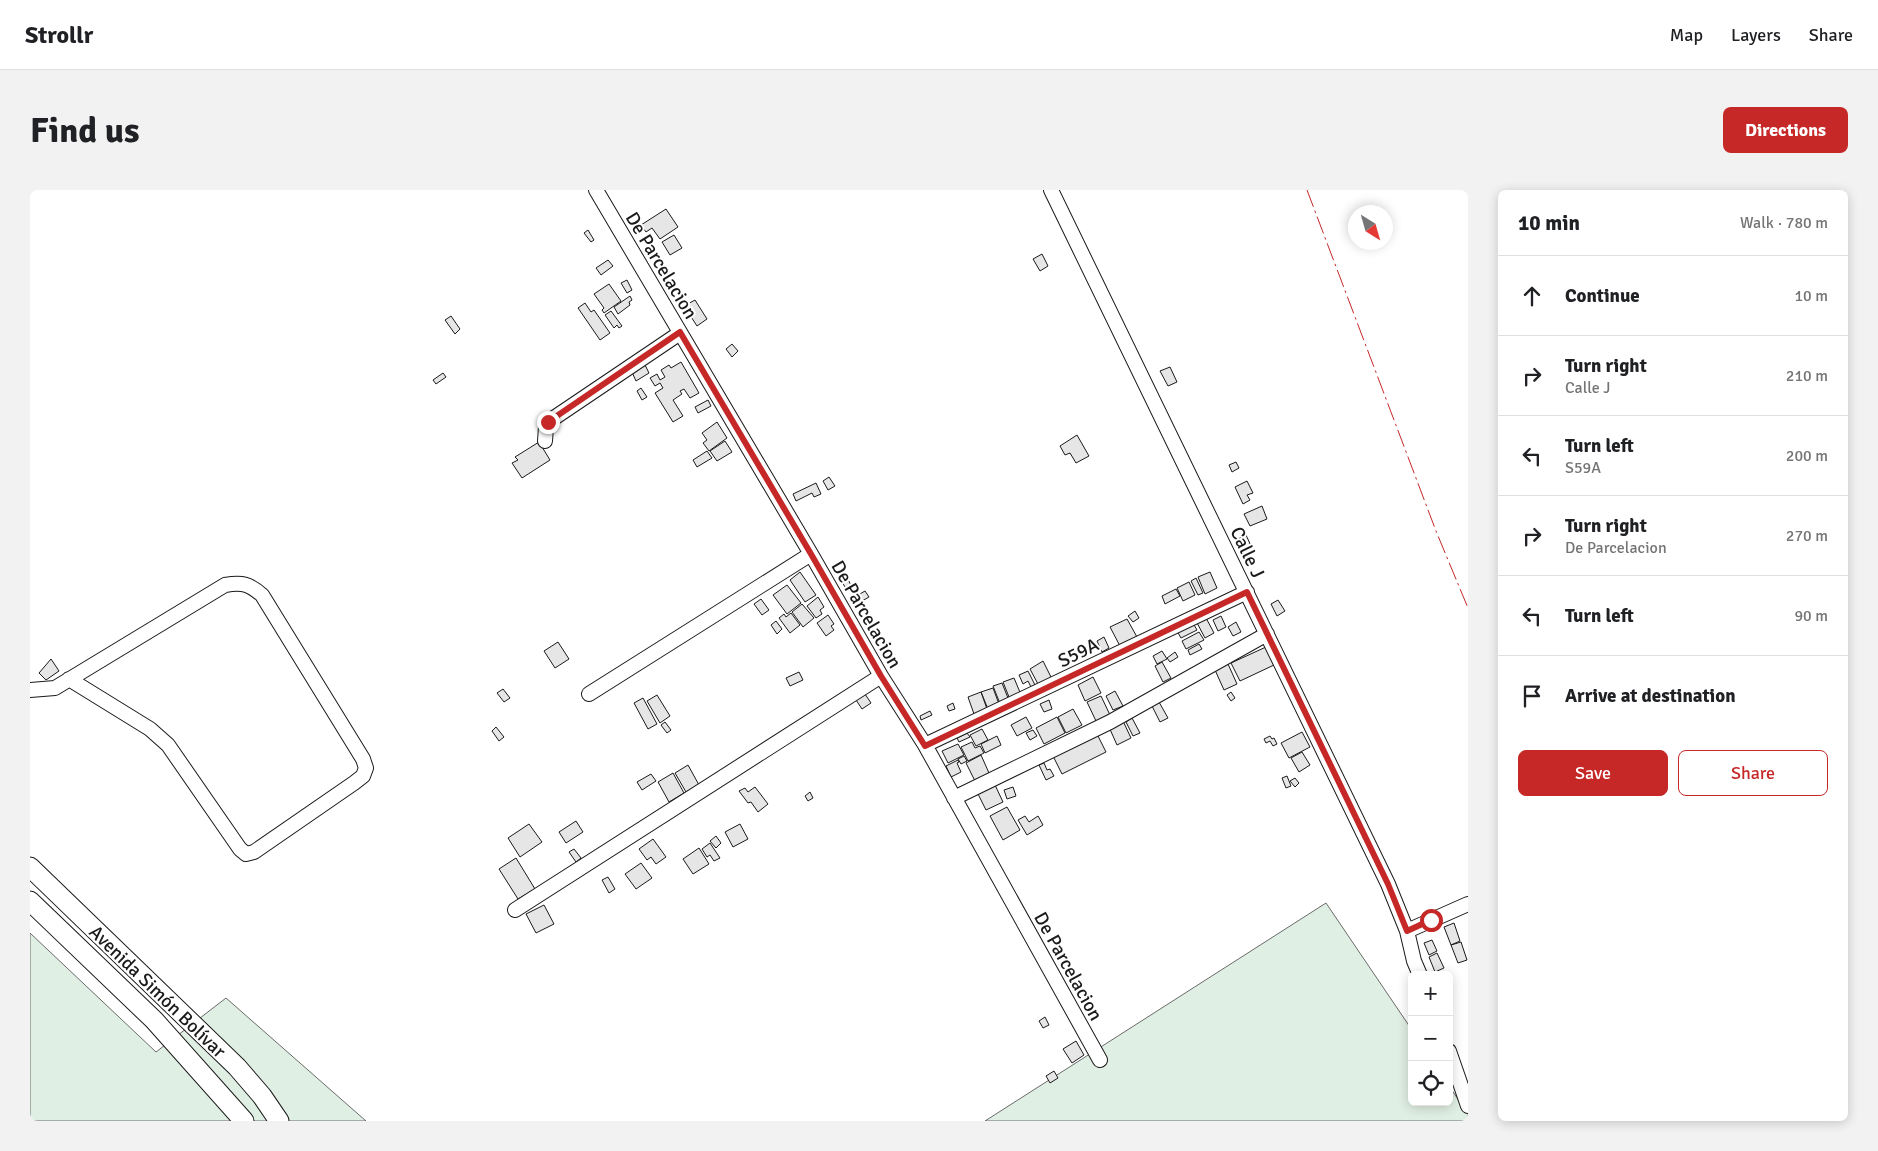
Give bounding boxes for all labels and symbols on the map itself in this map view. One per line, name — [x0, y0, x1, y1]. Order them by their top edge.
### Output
north arrow — [1348, 205, 1393, 250]
street label: De Parcelacion — [620, 208, 703, 323]
route end — [537, 411, 560, 434]
street label: Calle J — [1224, 523, 1270, 582]
street label: De Parcelacion — [826, 556, 907, 673]
street label: S59A — [1054, 633, 1103, 673]
street label: De Parcelacion — [1028, 908, 1108, 1025]
route start — [1420, 909, 1443, 932]
street label: Avenida Simón Bolívar — [84, 920, 231, 1063]

